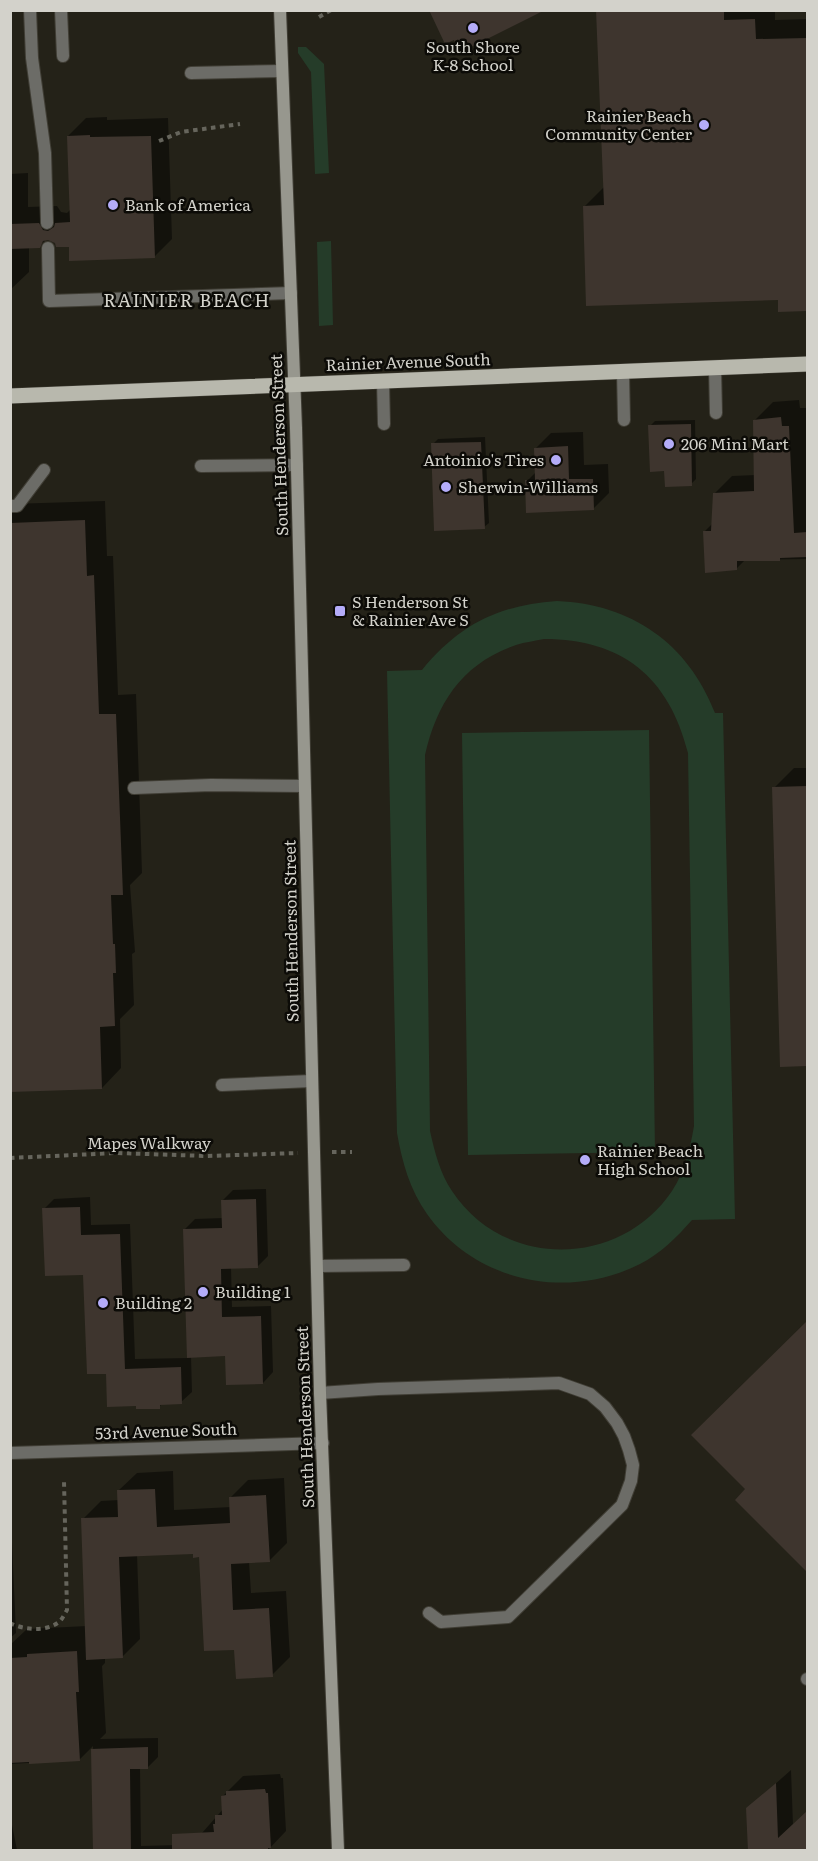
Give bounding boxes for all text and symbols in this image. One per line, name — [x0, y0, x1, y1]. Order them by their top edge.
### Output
marker: South Shore K-8 School — [466, 21, 480, 35]
place label: South Shore K-8 School — [426, 34, 520, 76]
place label: Rainier Beach Community Center — [545, 103, 692, 145]
marker: Rainier Beach Community Center — [697, 118, 711, 132]
place label: Bank of America — [125, 192, 251, 216]
marker: Bank of America — [106, 198, 120, 212]
district label: RAINIER BEACH — [103, 286, 271, 313]
street label: Rainier Avenue South — [325, 346, 491, 376]
street label: South Henderson Street — [263, 353, 293, 536]
place label: 206 Mini Mart — [681, 431, 789, 455]
marker: 206 Mini Mart — [662, 437, 676, 451]
place label: Antoinio's Tires — [423, 447, 544, 471]
marker: Antoinio's Tires — [549, 453, 563, 467]
place label: Sherwin-Williams — [458, 474, 598, 498]
marker: Sherwin-Williams — [439, 480, 453, 494]
place label: S Henderson St & Rainier Ave S — [352, 589, 469, 631]
marker: S Henderson St & Rainier Ave S — [333, 604, 347, 618]
street label: South Henderson Street — [276, 839, 304, 1022]
street label: Mapes Walkway — [87, 1130, 212, 1154]
place label: Rainier Beach High School — [597, 1138, 703, 1180]
marker: Rainier Beach High School — [578, 1153, 592, 1167]
place label: Building 1 — [215, 1279, 291, 1303]
marker: Building 1 — [196, 1285, 210, 1299]
place label: Building 2 — [115, 1290, 192, 1314]
marker: Building 2 — [96, 1296, 110, 1310]
street label: South Henderson Street — [289, 1325, 319, 1508]
street label: 53rd Avenue South — [94, 1416, 238, 1444]

